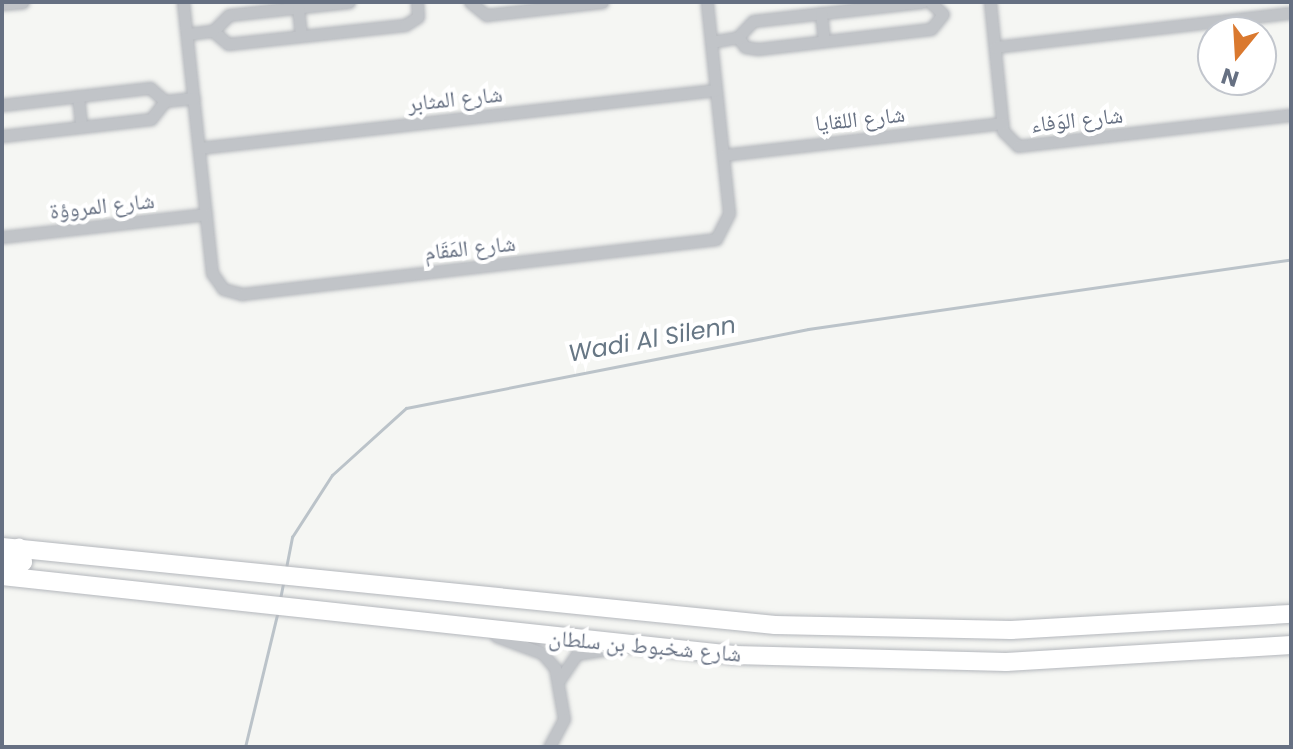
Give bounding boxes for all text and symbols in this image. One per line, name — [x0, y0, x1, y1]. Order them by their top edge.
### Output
north arrow — [1197, 16, 1277, 96]
text: N — [1217, 60, 1243, 95]
street label: شارع المثابر — [406, 81, 504, 117]
street label: شارع اللقايا — [814, 101, 906, 137]
street label: شارع الوَفاء — [1030, 102, 1124, 138]
street label: شارع المروؤة — [48, 187, 156, 225]
street label: شارع المَقَام — [423, 230, 517, 266]
water label: Wadi Al Silenn — [566, 310, 738, 368]
street label: شارع شخبوط بن سلطان — [548, 624, 742, 668]

